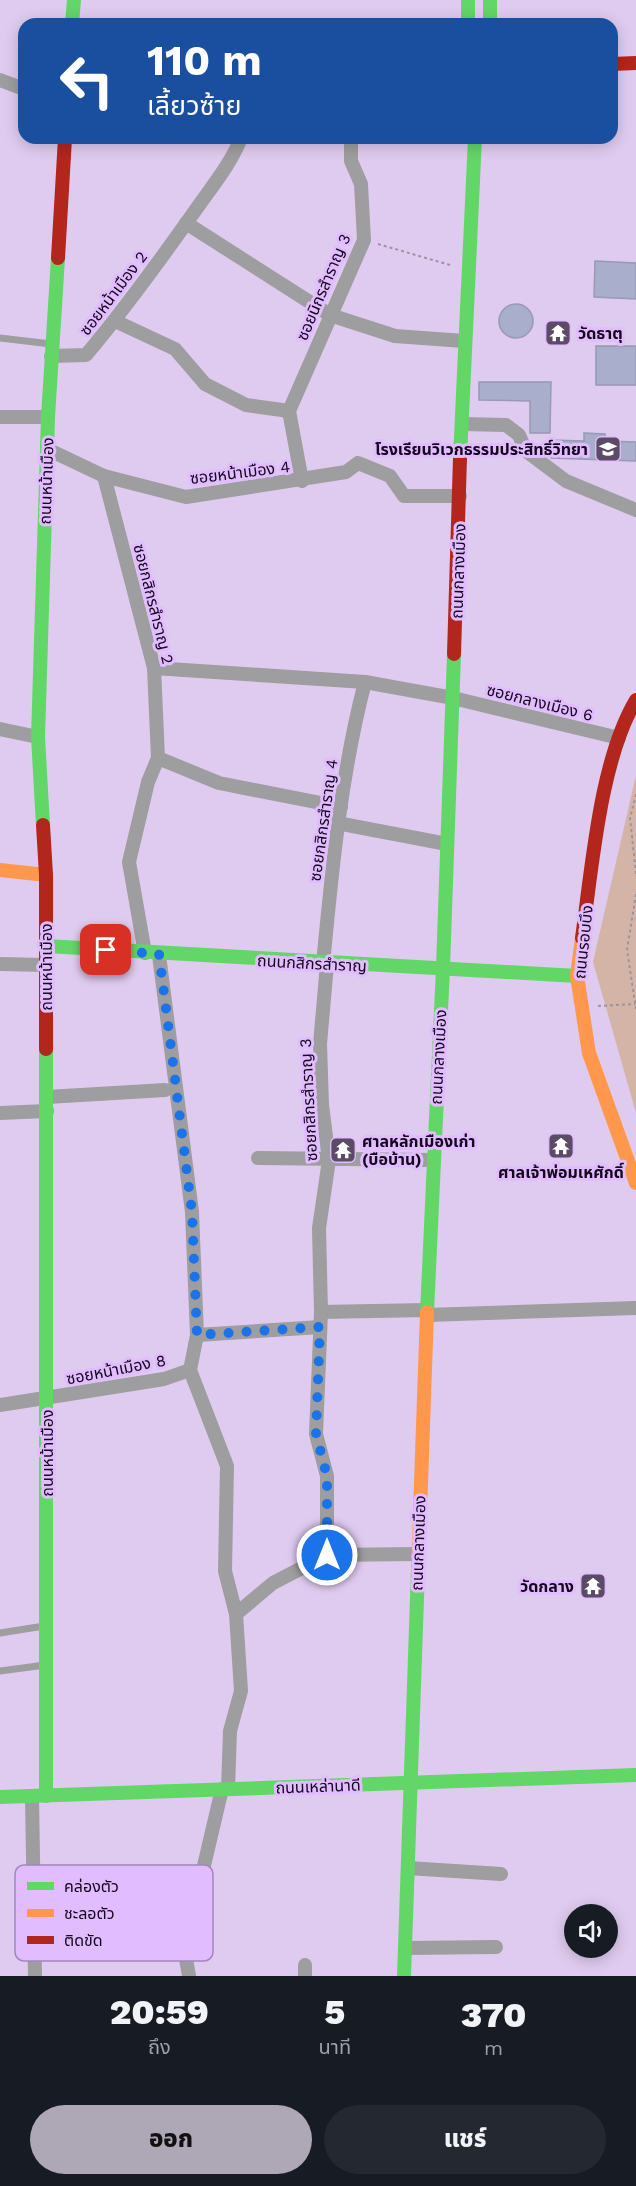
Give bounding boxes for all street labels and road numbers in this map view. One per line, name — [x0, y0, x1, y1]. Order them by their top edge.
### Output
street label: ซอยนิกรสำราญ 3 — [292, 231, 354, 343]
street label: ซอยหน้าเมือง 2 — [76, 247, 151, 339]
street label: ถนนหน้าเมือง — [35, 437, 58, 525]
street label: ซอยหน้าเมือง 4 — [189, 457, 291, 488]
street label: ถนนกลางเมือง — [447, 523, 470, 619]
street label: ซอยกสิกรสำราญ 2 — [129, 542, 178, 666]
street label: ซอยกลางเมือง 6 — [485, 680, 595, 725]
street label: ซอยกสิกรสำราญ 4 — [305, 757, 342, 883]
street label: ถนนรอบบึง — [570, 904, 597, 980]
street label: ถนนหน้าเมือง — [37, 923, 56, 1011]
street label: ถนนกสิกรสำราญ — [257, 951, 367, 976]
street label: ถนนกลางเมือง — [427, 1009, 450, 1105]
street label: ซอยกสิกรสำราญ 3 — [296, 1038, 321, 1162]
street label: ซอยหน้าเมือง 8 — [65, 1351, 167, 1388]
street label: ถนนหน้าเมือง — [38, 1409, 57, 1497]
street label: ถนนกลางเมือง — [407, 1495, 430, 1591]
street label: ถนนเหล่านาดี — [275, 1776, 361, 1797]

